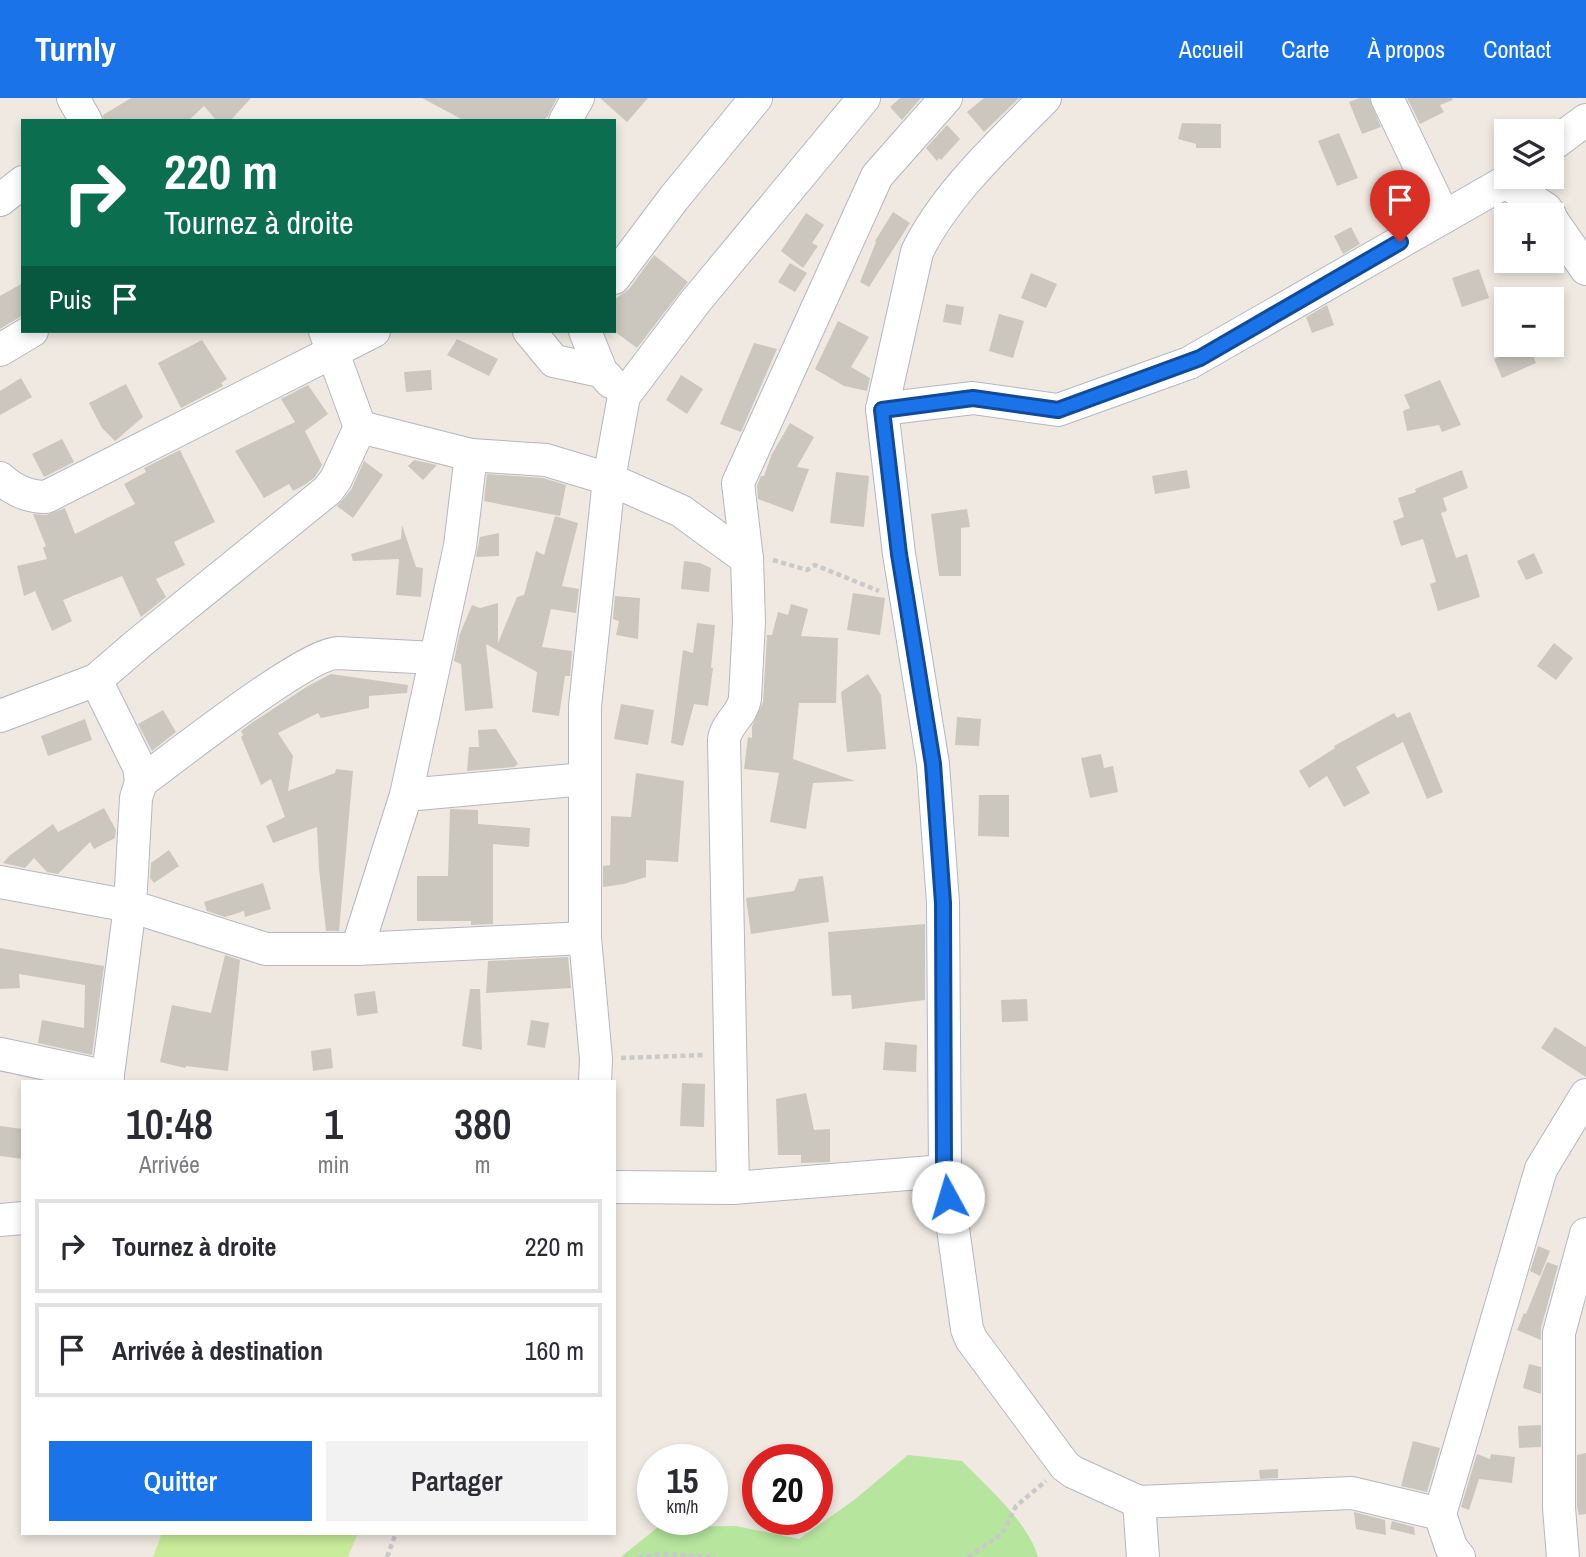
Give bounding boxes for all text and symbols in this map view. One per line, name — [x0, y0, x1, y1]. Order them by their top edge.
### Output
text: Turnly — [35, 27, 116, 71]
text: Accueil — [1179, 33, 1243, 65]
text: Carte — [1281, 33, 1329, 65]
text: À propos — [1367, 33, 1445, 65]
text: Contact — [1483, 33, 1551, 65]
map controls — [1494, 119, 1564, 357]
button: layers — [1494, 119, 1564, 189]
text: 220 m — [164, 138, 278, 204]
icon: right — [49, 147, 140, 238]
pin — [1370, 170, 1430, 242]
icon: arrive — [1381, 181, 1419, 219]
text: Tournez à droite — [164, 201, 354, 244]
button: + — [1494, 203, 1564, 273]
icon: arrive — [106, 280, 144, 318]
text: Puis — [49, 282, 92, 317]
button: − — [1494, 287, 1564, 357]
text: 10:48 — [126, 1096, 213, 1152]
text: 1 — [324, 1096, 343, 1152]
text: 380 — [454, 1096, 511, 1152]
text: Arrivée — [139, 1149, 200, 1180]
text: min — [318, 1149, 349, 1180]
text: m — [475, 1149, 490, 1180]
position arrow — [911, 1160, 985, 1234]
icon: right — [53, 1227, 91, 1265]
text: Tournez à droite — [112, 1229, 276, 1264]
text: 220 m — [525, 1229, 584, 1264]
icon: arrive — [53, 1331, 91, 1369]
text: Arrivée à destination — [112, 1333, 323, 1368]
text: 160 m — [525, 1333, 584, 1368]
button: Quitter — [49, 1441, 312, 1521]
button: Partager — [326, 1441, 588, 1521]
speed limit sign: 20 — [742, 1444, 833, 1535]
text: 15 — [667, 1457, 698, 1504]
text: km/h — [667, 1494, 699, 1519]

